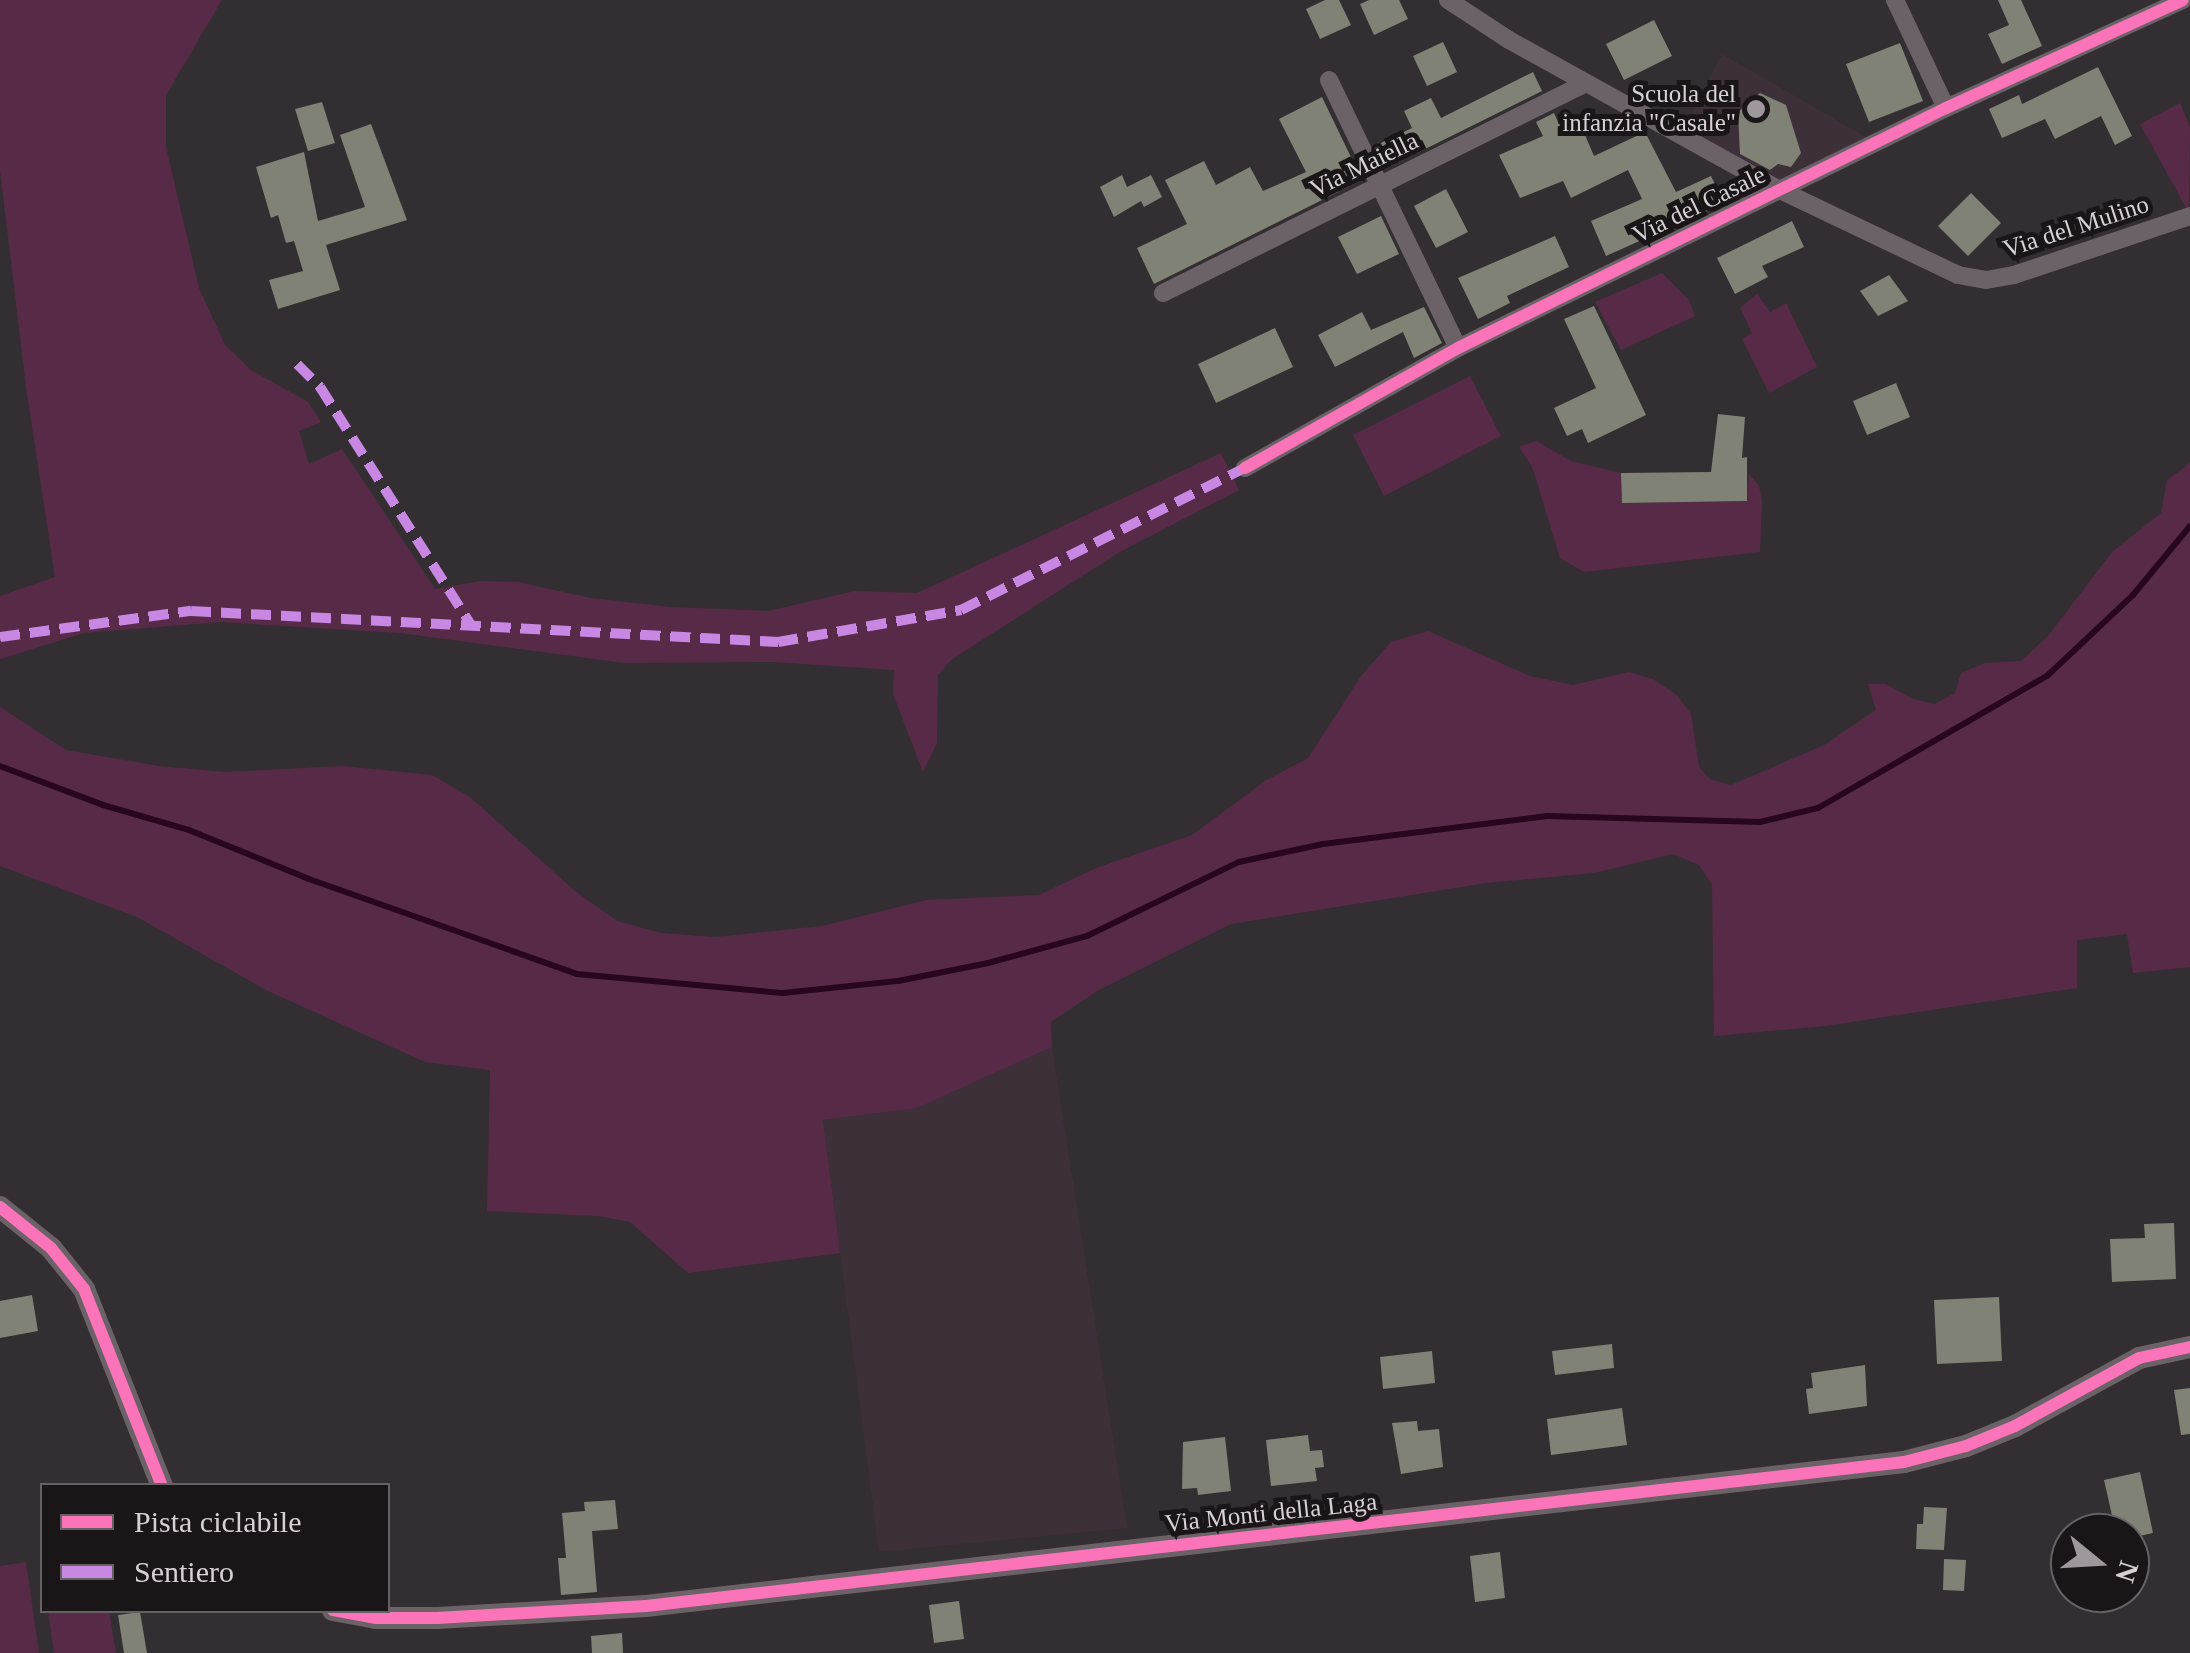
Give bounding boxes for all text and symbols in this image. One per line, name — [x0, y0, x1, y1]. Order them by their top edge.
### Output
place label: Scuola del infanzia "Casale" — [1562, 80, 1736, 139]
marker: Scuola del infanzia "Casale" — [1745, 98, 1767, 120]
street label: Via Maiella — [1305, 126, 1423, 204]
street label: Via del Casale — [1628, 160, 1770, 250]
street label: Via del Mulino — [1999, 189, 2153, 265]
legend — [40, 1483, 390, 1613]
street label: Via Monti della Laga — [1164, 1487, 1378, 1539]
text: Pista ciclabile — [134, 1505, 301, 1538]
north arrow — [2050, 1513, 2150, 1613]
text: Sentiero — [134, 1555, 234, 1588]
text: N — [2109, 1557, 2145, 1586]

